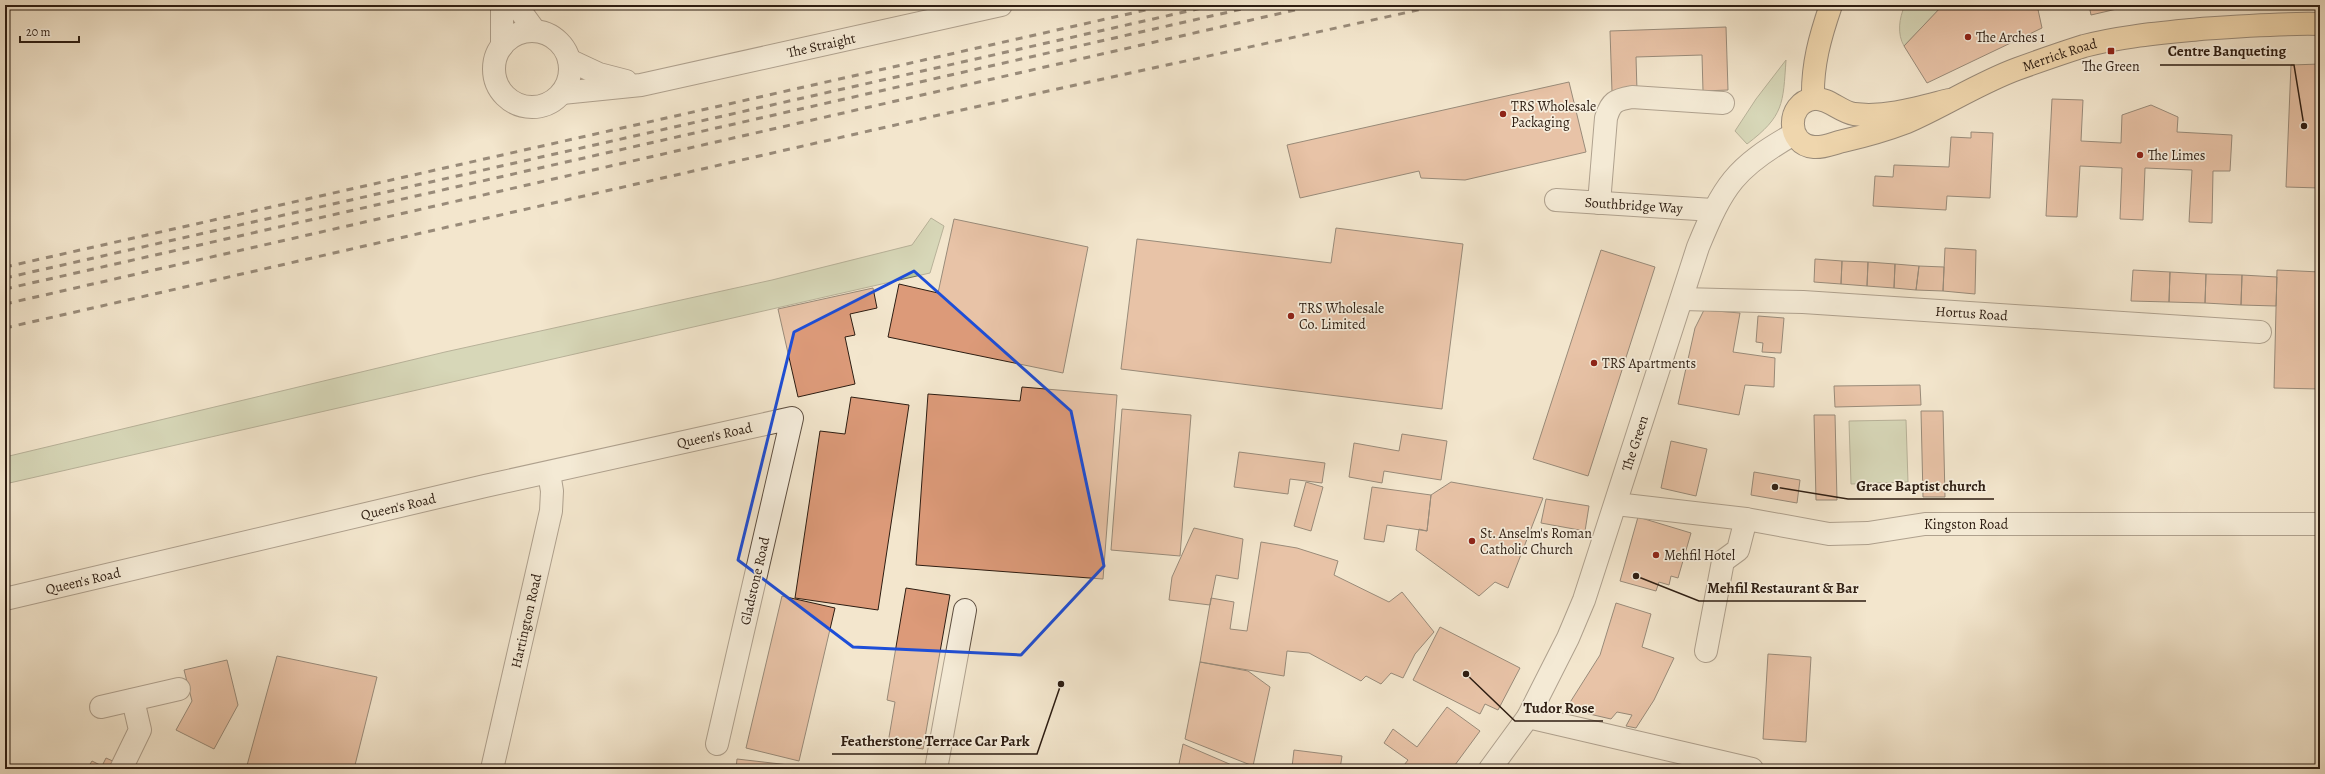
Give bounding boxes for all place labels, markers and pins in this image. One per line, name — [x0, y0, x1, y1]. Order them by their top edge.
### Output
place label: The Arches 1 — [1976, 28, 2045, 47]
marker: The Arches 1 — [1963, 32, 1973, 42]
callout: Centre Banqueting — [2160, 38, 2294, 65]
marker: The Green — [2106, 46, 2116, 56]
place label: The Green — [2082, 57, 2140, 76]
place label: TRS Wholesale Packaging — [1511, 97, 1596, 132]
marker: TRS Wholesale Packaging — [1498, 109, 1508, 119]
place label: The Limes — [2148, 146, 2206, 165]
marker: The Limes — [2135, 150, 2145, 160]
place label: TRS Wholesale Co. Limited — [1299, 299, 1384, 334]
marker: TRS Wholesale Co. Limited — [1286, 311, 1296, 321]
place label: TRS Apartments — [1602, 354, 1696, 373]
marker: TRS Apartments — [1589, 358, 1599, 368]
callout: Grace Baptist church — [1848, 472, 1994, 499]
place label: St. Anselm's Roman Catholic Church — [1480, 524, 1592, 559]
marker: St. Anselm's Roman Catholic Church — [1467, 536, 1477, 546]
place label: Mehfil Hotel — [1664, 546, 1736, 565]
marker: Mehfil Hotel — [1651, 550, 1661, 560]
callout: Mehfil Restaurant & Bar — [1699, 574, 1866, 601]
callout: Tudor Rose — [1515, 694, 1603, 721]
callout: Featherstone Terrace Car Park — [832, 727, 1037, 754]

